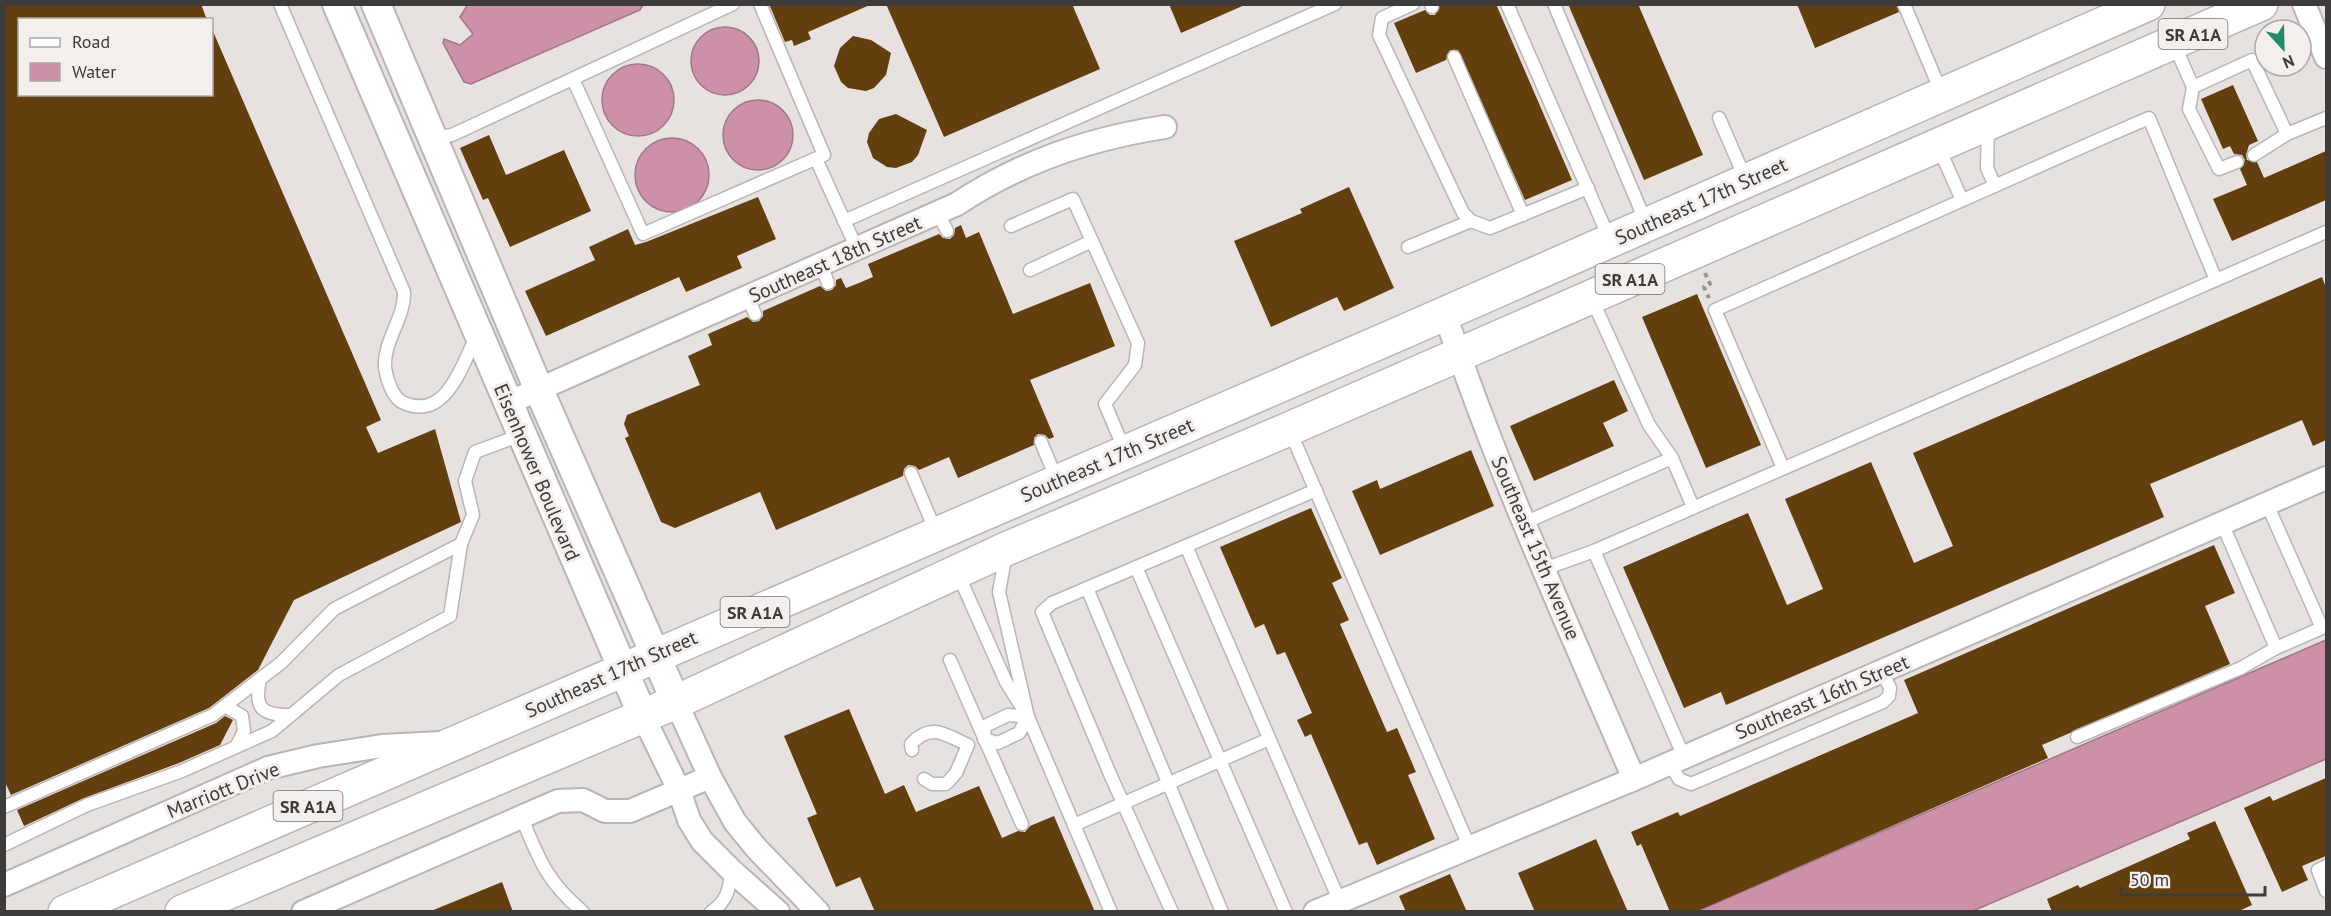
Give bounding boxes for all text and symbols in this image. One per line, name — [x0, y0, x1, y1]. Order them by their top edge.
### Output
legend — [18, 18, 213, 96]
north arrow — [2253, 18, 2313, 78]
road number: SR A1A — [2158, 19, 2228, 49]
text: Road — [72, 30, 110, 53]
text: N — [2280, 51, 2297, 73]
text: Water — [72, 60, 116, 83]
street label: Southeast 17th Street — [1611, 151, 1791, 251]
street label: Southeast 18th Street — [745, 209, 926, 309]
road number: SR A1A — [1596, 264, 1664, 294]
street label: Eisenhower Boulevard — [488, 380, 586, 564]
street label: Southeast 17th Street — [1016, 412, 1198, 508]
street label: Southeast 15th Avenue — [1486, 452, 1586, 644]
road number: SR A1A — [720, 597, 789, 627]
street label: Southeast 17th Street — [521, 624, 701, 724]
street label: Southeast 16th Street — [1731, 649, 1913, 745]
street label: Marriott Drive — [163, 756, 283, 824]
road number: SR A1A — [274, 791, 342, 821]
scale bar — [2121, 859, 2265, 897]
text: 50 m — [2130, 868, 2169, 891]

